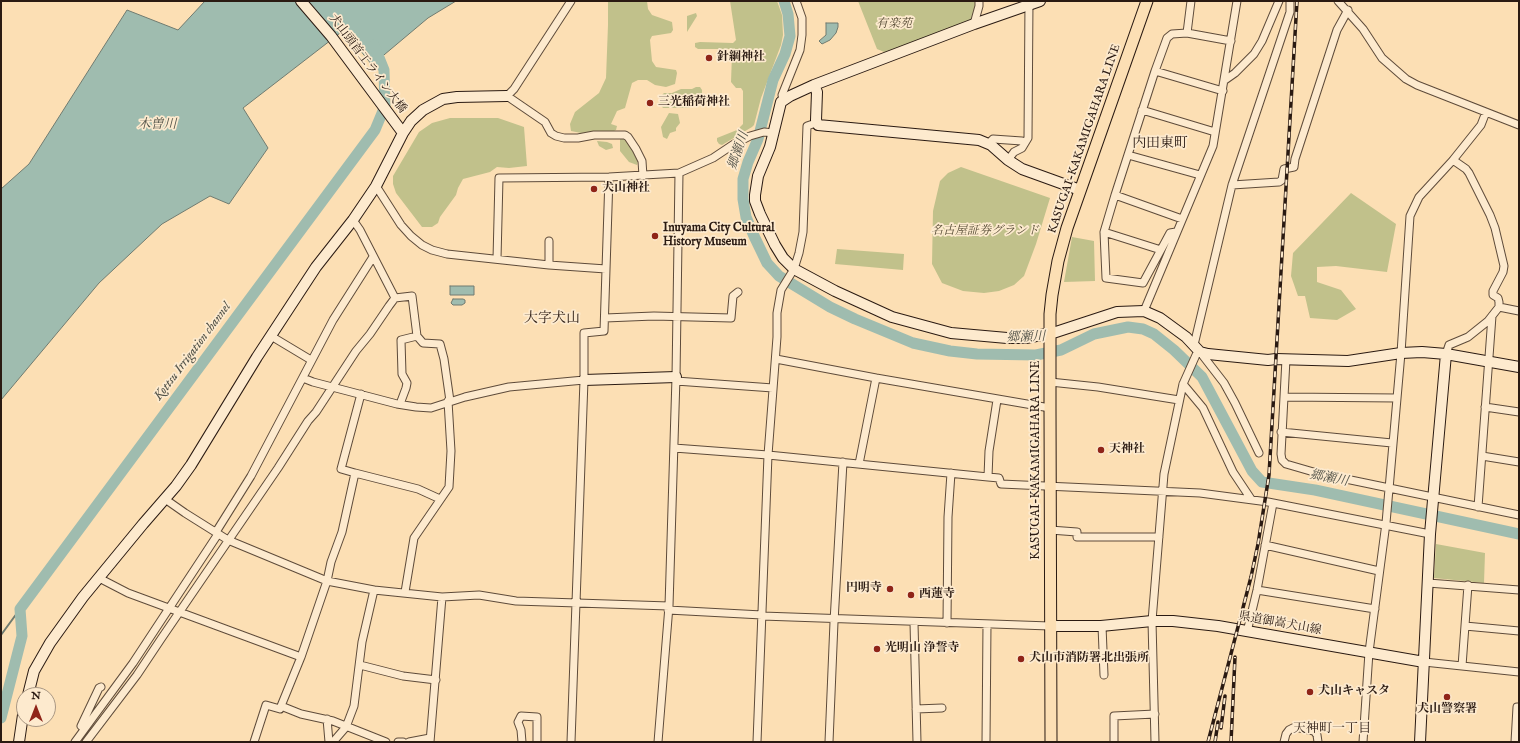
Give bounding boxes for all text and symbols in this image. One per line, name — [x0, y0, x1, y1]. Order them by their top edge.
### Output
street label: 犬山頭首工ライン大橋 — [325, 12, 409, 116]
park label: 有楽苑 — [876, 18, 912, 32]
street label: KASUGAI-KAKAMIGAHARA LINE — [1046, 42, 1124, 236]
place label: 針綱神社 — [717, 51, 765, 65]
marker: 針綱神社 — [704, 53, 714, 63]
place label: 三光稲荷神社 — [658, 96, 730, 110]
marker: 三光稲荷神社 — [645, 98, 655, 108]
water label: 木曽川 — [138, 117, 176, 133]
water label: 郷瀬川 — [725, 130, 753, 172]
district label: 内田東町 — [1132, 136, 1188, 152]
place label: 犬山神社 — [602, 182, 650, 196]
marker: 犬山神社 — [589, 184, 599, 194]
place label: Inuyama City Cultural History Museum — [663, 222, 774, 250]
park label: 名古屋証券グランド — [931, 225, 1039, 239]
marker: Inuyama City Cultural History Museum — [650, 231, 660, 241]
water label: Kottsu Irrigation channel — [151, 300, 235, 404]
district label: 大字犬山 — [524, 311, 580, 327]
water label: 郷瀬川 — [1006, 330, 1046, 346]
street label: KASUGAI-KAKAMIGAHARA LINE — [1030, 360, 1044, 560]
place label: 天神社 — [1109, 443, 1145, 457]
marker: 天神社 — [1096, 445, 1106, 455]
water label: 郷瀬川 — [1308, 468, 1350, 490]
place label: 円明寺 — [846, 582, 882, 596]
marker: 円明寺 — [885, 584, 895, 594]
place label: 西蓮寺 — [919, 588, 955, 602]
marker: 西蓮寺 — [906, 590, 916, 600]
street label: 県道御嵩犬山線 — [1237, 610, 1323, 638]
place label: 光明山 浄誓寺 — [885, 642, 960, 656]
marker: 光明山 浄誓寺 — [872, 644, 882, 654]
place label: 犬山市消防署北出張所 — [1029, 652, 1149, 666]
marker: 犬山市消防署北出張所 — [1016, 654, 1026, 664]
place label: 犬山キャスタ — [1318, 685, 1390, 699]
north arrow — [16, 687, 56, 727]
marker: 犬山キャスタ — [1305, 687, 1315, 697]
text: N — [31, 689, 41, 703]
marker: 犬山警察署 — [1442, 692, 1452, 702]
place label: 犬山警察署 — [1417, 703, 1477, 717]
district label: 天神町一丁目 — [1293, 721, 1371, 737]

